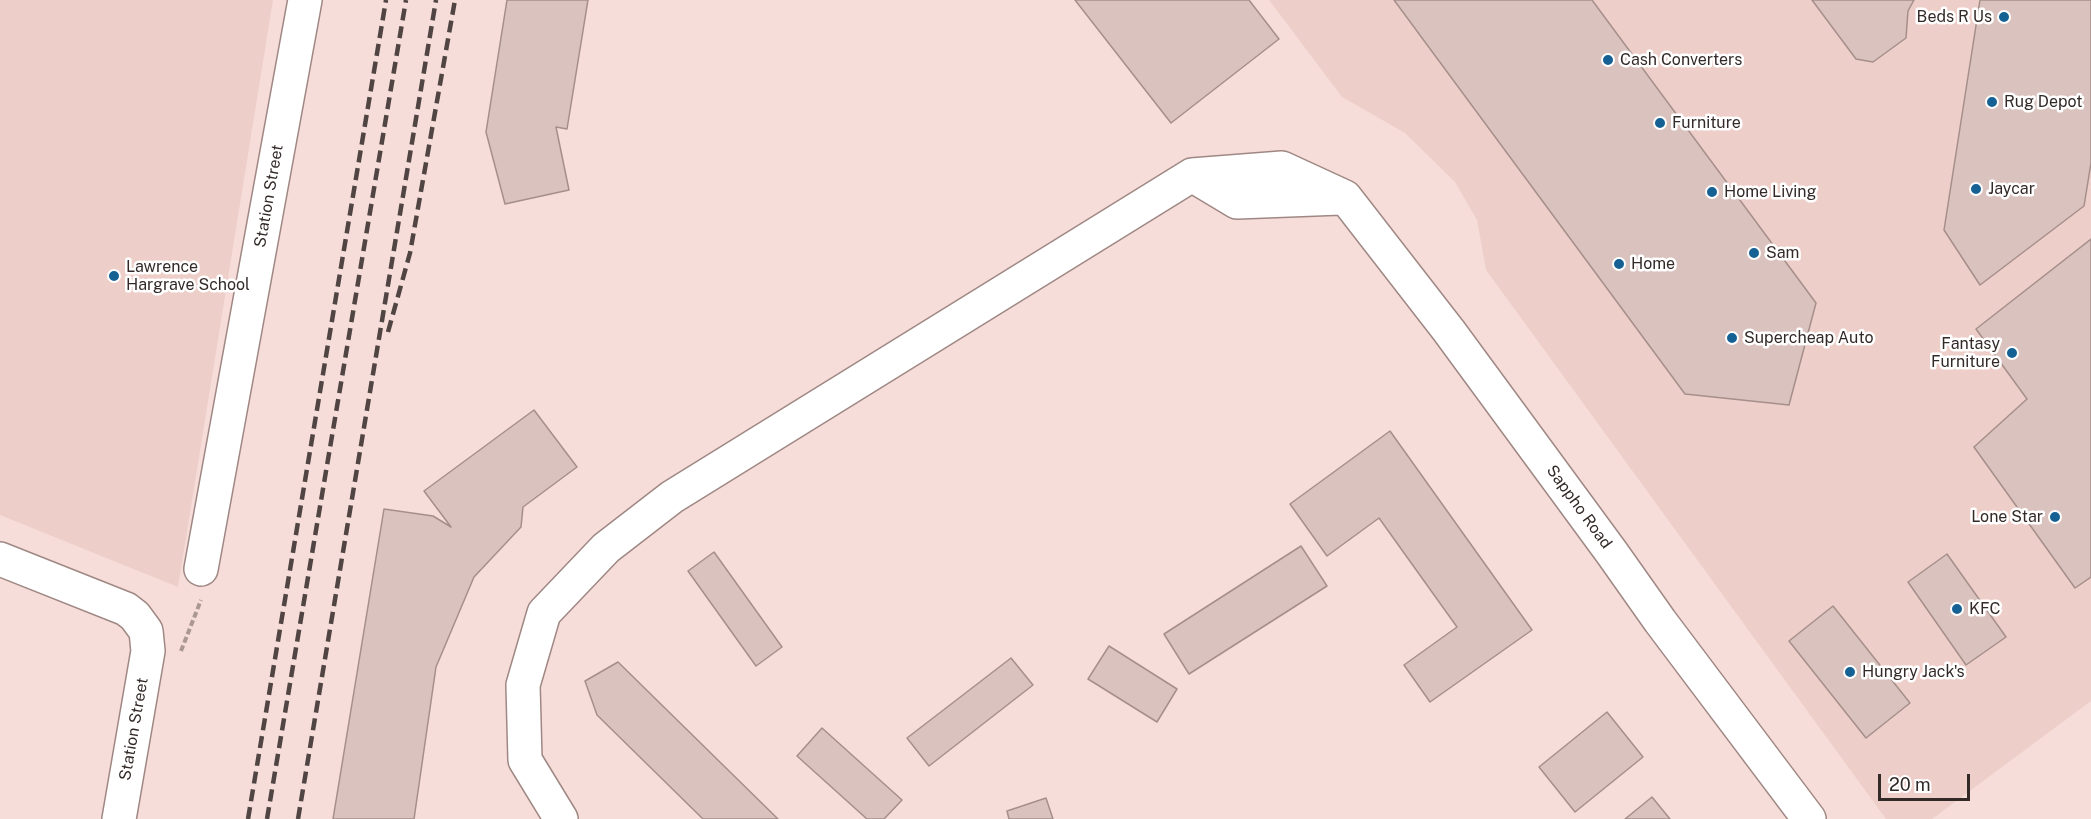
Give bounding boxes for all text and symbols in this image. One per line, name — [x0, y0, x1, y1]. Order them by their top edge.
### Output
place label: Beds R Us — [1917, 7, 1992, 27]
marker: Beds R Us — [1997, 10, 2011, 24]
place label: Cash Converters — [1620, 50, 1742, 70]
marker: Cash Converters — [1601, 53, 1615, 67]
place label: Rug Depot — [2004, 92, 2082, 112]
marker: Rug Depot — [1985, 95, 1999, 109]
place label: Furniture — [1672, 113, 1741, 133]
marker: Furniture — [1653, 116, 1667, 130]
street label: Station Street — [251, 143, 287, 249]
place label: Jaycar — [1988, 179, 2035, 199]
place label: Home Living — [1724, 182, 1817, 202]
marker: Jaycar — [1969, 182, 1983, 196]
marker: Home Living — [1705, 185, 1719, 199]
place label: Sam — [1766, 243, 1799, 263]
marker: Sam — [1747, 246, 1761, 260]
place label: Home — [1631, 254, 1675, 274]
place label: Lawrence Hargrave School — [126, 257, 250, 295]
marker: Home — [1612, 257, 1626, 271]
marker: Lawrence Hargrave School — [107, 269, 121, 283]
place label: Supercheap Auto — [1744, 328, 1873, 348]
marker: Supercheap Auto — [1725, 331, 1739, 345]
place label: Fantasy Furniture — [1931, 334, 2000, 372]
marker: Fantasy Furniture — [2005, 346, 2019, 360]
street label: Sappho Road — [1542, 461, 1616, 553]
place label: Lone Star — [1971, 507, 2043, 527]
marker: Lone Star — [2048, 510, 2062, 524]
place label: KFC — [1969, 599, 2000, 619]
marker: KFC — [1950, 602, 1964, 616]
place label: Hungry Jack's — [1862, 662, 1965, 682]
marker: Hungry Jack's — [1843, 665, 1857, 679]
street label: Station Street — [116, 676, 152, 782]
scale bar — [1881, 762, 1972, 800]
text: 20 m — [1889, 774, 1931, 795]

